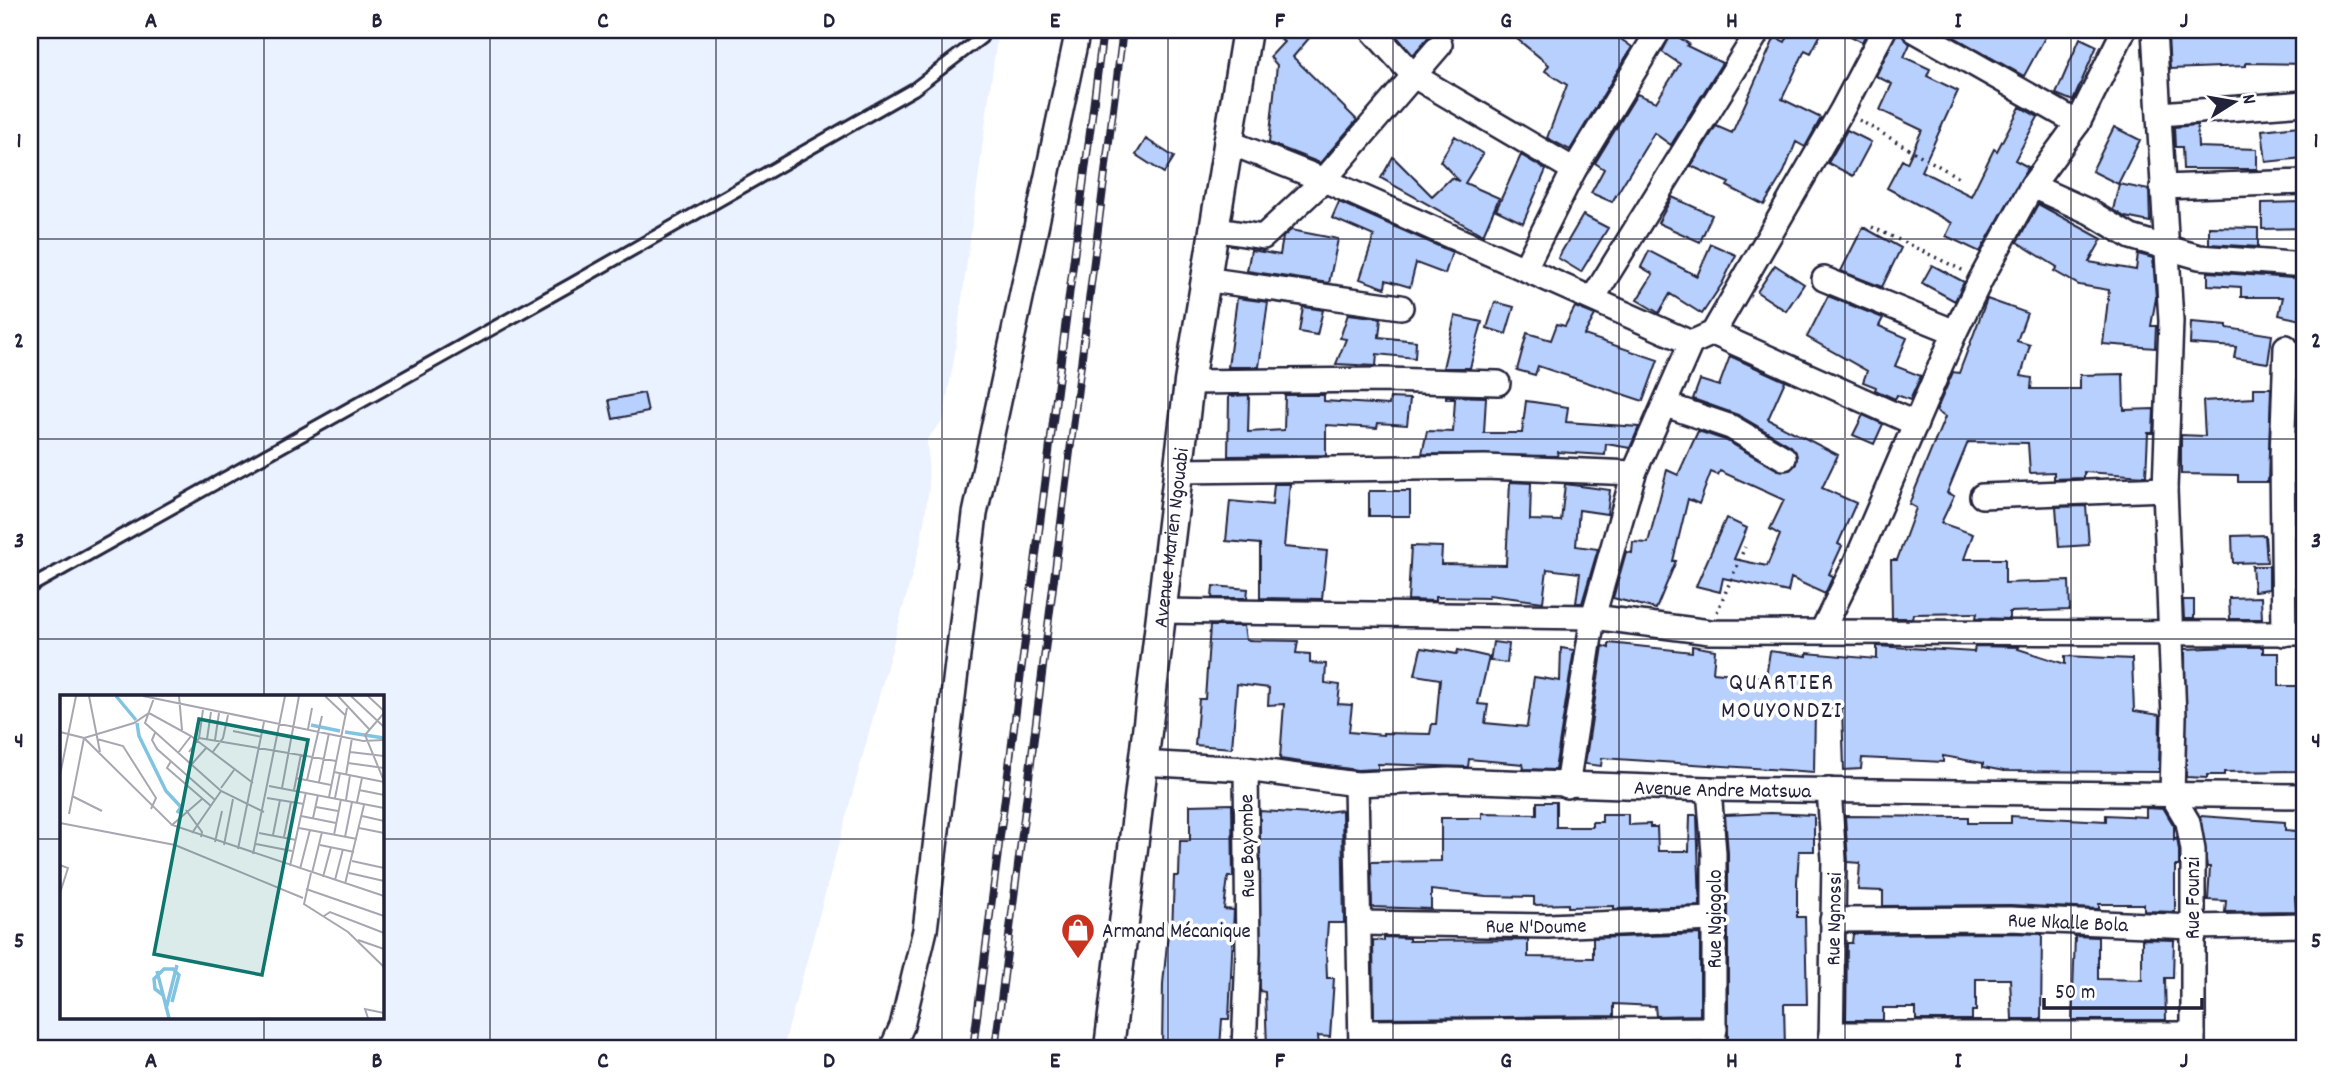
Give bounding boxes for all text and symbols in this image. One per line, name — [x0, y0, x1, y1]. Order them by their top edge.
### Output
text: A — [145, 6, 157, 39]
text: B — [372, 6, 383, 39]
text: C — [597, 6, 609, 39]
text: D — [823, 6, 835, 39]
text: E — [1050, 6, 1061, 39]
text: F — [1275, 6, 1286, 39]
text: G — [1500, 6, 1512, 39]
text: H — [1726, 6, 1738, 39]
text: I — [1954, 6, 1962, 39]
text: J — [2180, 6, 2188, 39]
north arrow — [2198, 66, 2268, 136]
text: N — [2233, 92, 2261, 107]
text: 1 — [16, 126, 22, 159]
text: 1 — [2313, 126, 2319, 159]
text: 2 — [14, 326, 24, 359]
text: 2 — [2311, 326, 2321, 359]
street label: Avenue Marien Ngouabi — [1148, 446, 1199, 630]
text: 3 — [14, 526, 24, 559]
text: 3 — [2311, 526, 2321, 559]
district label: QUARTIER MOUYONDZI — [1721, 667, 1843, 729]
inset map — [60, 695, 383, 1018]
text: 4 — [14, 726, 24, 759]
text: 4 — [2311, 726, 2321, 759]
street label: Avenue Andre Matswa — [1633, 774, 1813, 808]
street label: Rue Bayombe — [1233, 794, 1265, 898]
street label: Rue Founzi — [2180, 857, 2210, 939]
street label: Rue Ngiogolo — [1702, 870, 1732, 968]
street label: Rue Ngnossi — [1820, 872, 1852, 966]
street label: Rue Nkalle Bola — [2007, 907, 2130, 942]
shop icon: Armand Mécanique — [1059, 911, 1097, 960]
street label: Rue N'Doume — [1485, 912, 1587, 944]
place label: Armand Mécanique — [1102, 918, 1251, 948]
text: 5 — [14, 926, 24, 959]
text: 5 — [2311, 926, 2321, 959]
scale bar — [2044, 966, 2202, 1010]
text: 50 m — [2055, 979, 2095, 1009]
text: A — [145, 1046, 157, 1078]
text: B — [372, 1046, 383, 1078]
text: C — [597, 1046, 609, 1078]
text: D — [823, 1046, 835, 1078]
text: E — [1050, 1046, 1061, 1078]
text: F — [1275, 1046, 1286, 1078]
text: G — [1500, 1046, 1512, 1078]
text: H — [1726, 1046, 1738, 1078]
text: I — [1954, 1046, 1962, 1078]
text: J — [2180, 1046, 2188, 1078]

